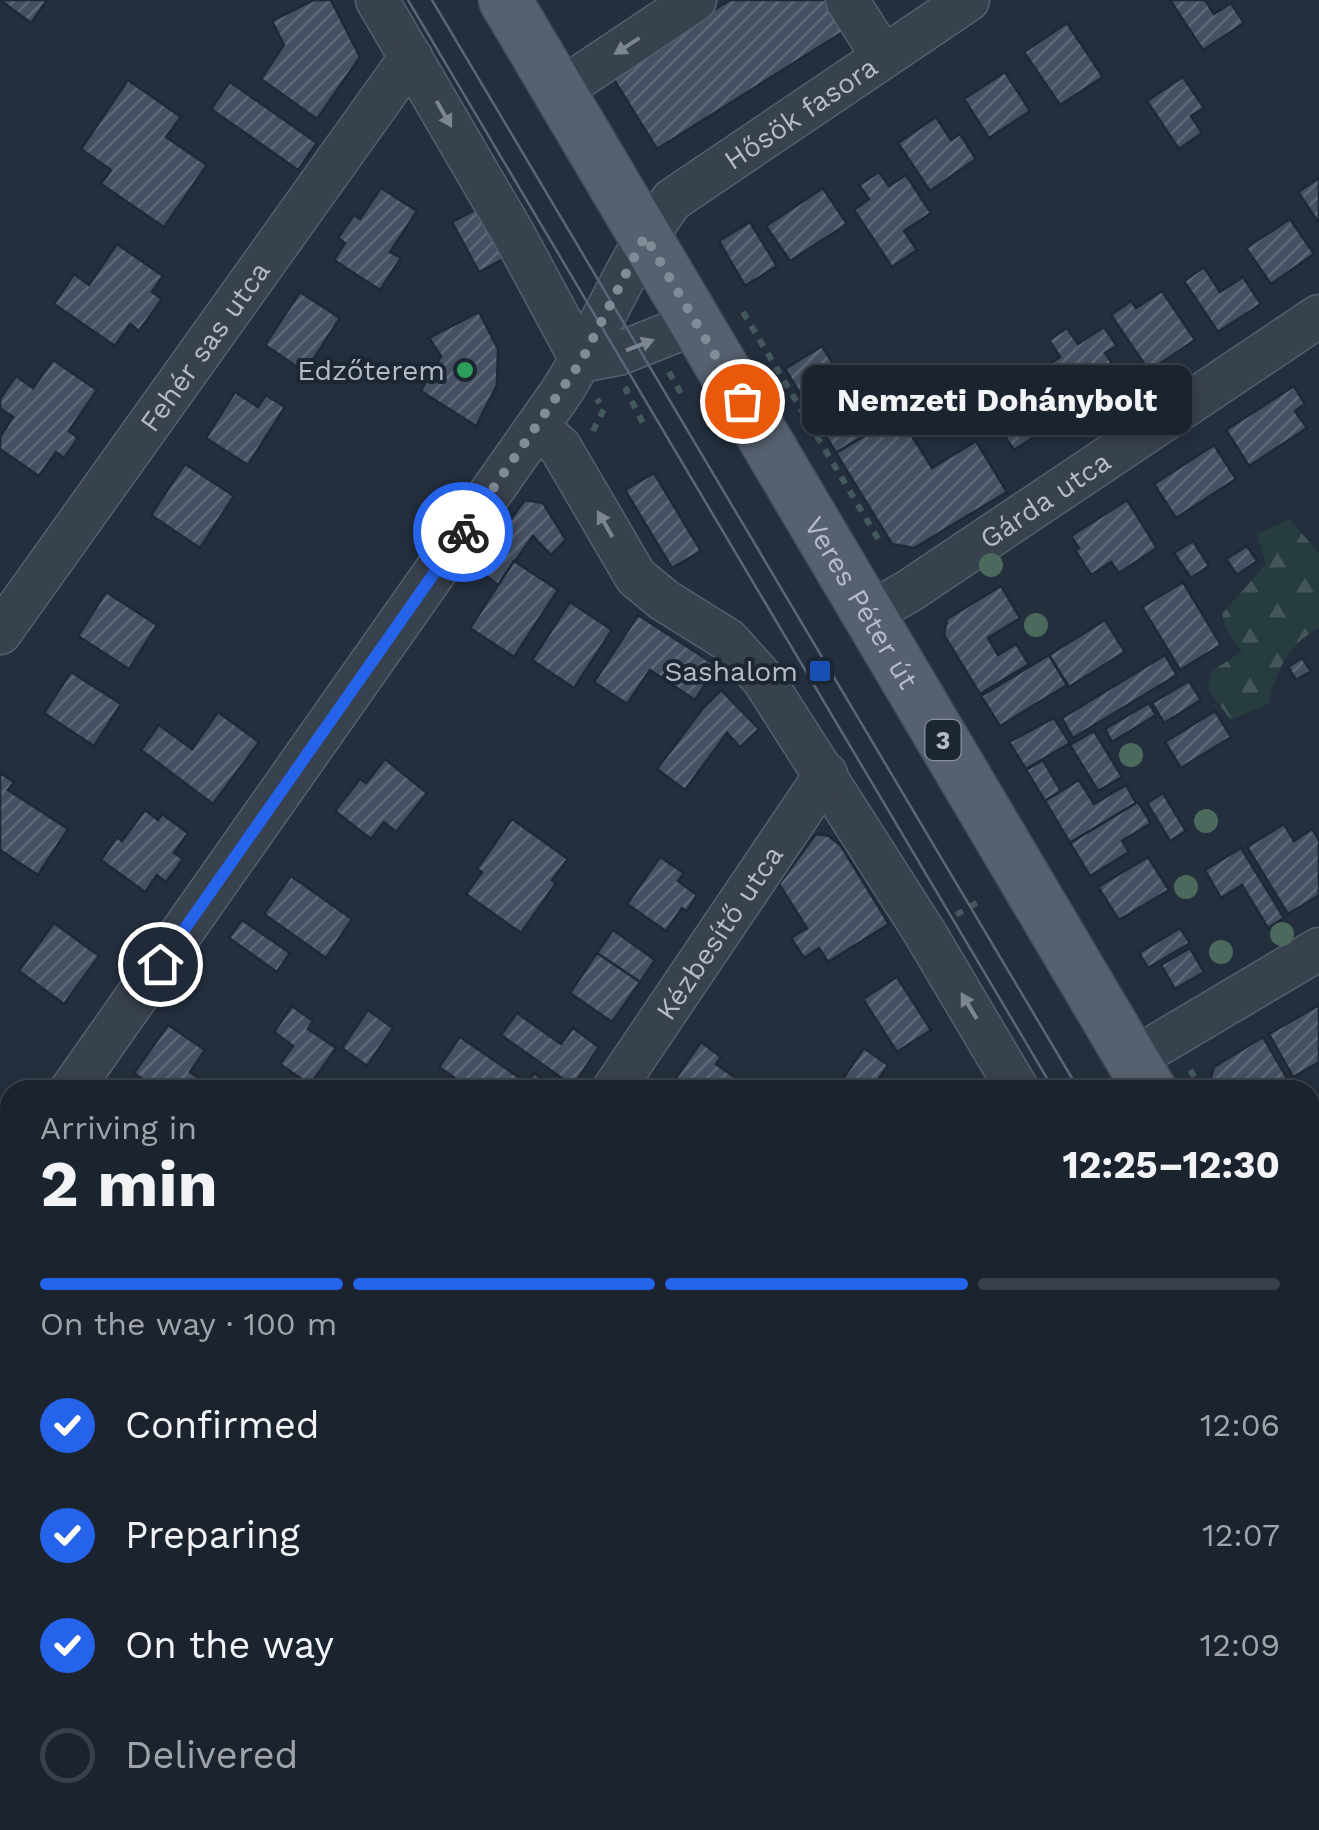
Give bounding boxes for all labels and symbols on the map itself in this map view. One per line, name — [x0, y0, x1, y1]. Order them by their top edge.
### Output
one-way arrow — [614, 37, 641, 55]
street label: Hősök fasora — [718, 50, 883, 176]
one-way arrow — [435, 100, 452, 128]
street label: Fehér sas utca — [133, 255, 276, 438]
one-way arrow — [625, 337, 655, 353]
place label: Edzőterem — [297, 354, 445, 387]
marker: Edzőterem — [454, 359, 476, 381]
pin — [700, 359, 785, 444]
callout: Nemzeti Dohánybolt — [802, 366, 1192, 436]
street label: Gárda utca — [974, 444, 1117, 555]
courier — [413, 482, 513, 582]
one-way arrow — [597, 510, 614, 538]
street label: Veres Péter út — [798, 510, 925, 695]
place label: Sashalom — [664, 655, 798, 688]
marker: Sashalom — [807, 658, 833, 684]
road number: 3 — [926, 720, 960, 760]
street label: Kézbesítő utca — [649, 839, 790, 1026]
pin — [118, 922, 203, 1007]
one-way arrow — [961, 992, 978, 1020]

